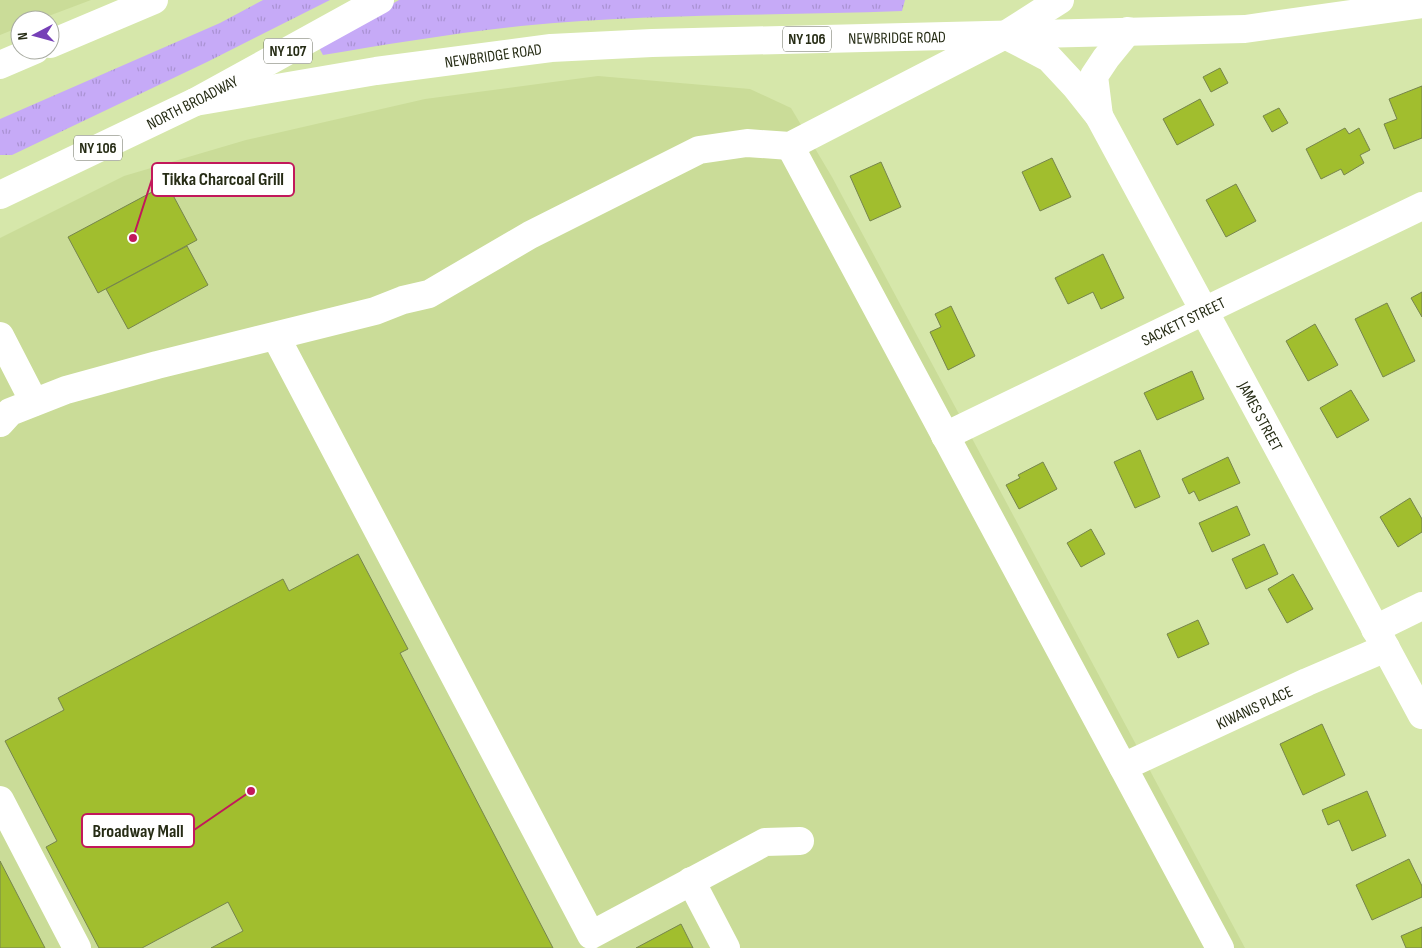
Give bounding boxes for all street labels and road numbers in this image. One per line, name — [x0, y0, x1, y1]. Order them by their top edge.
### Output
road number: NY 106 — [783, 26, 831, 52]
street label: NEWBRIDGE ROAD — [848, 28, 946, 49]
road number: NY 107 — [264, 38, 312, 64]
street label: NEWBRIDGE ROAD — [443, 40, 543, 73]
street label: NORTH BROADWAY — [144, 72, 242, 135]
road number: NY 106 — [74, 136, 122, 160]
street label: SACKETT STREET — [1139, 294, 1229, 351]
street label: JAMES STREET — [1233, 378, 1286, 455]
street label: KIWANIS PLACE — [1213, 682, 1296, 734]

